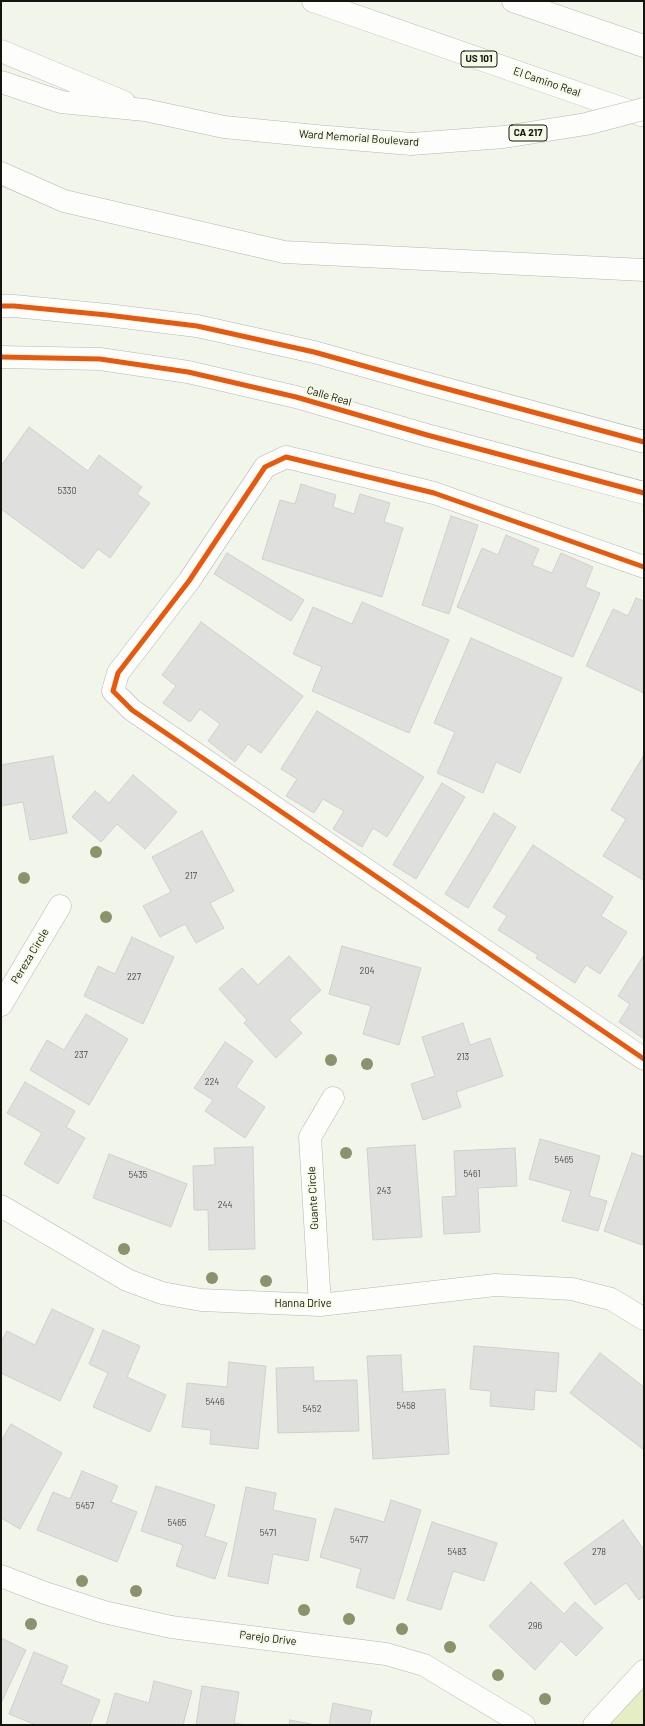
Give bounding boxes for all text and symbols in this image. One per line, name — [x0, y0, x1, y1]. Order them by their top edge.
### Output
road number: US 101 — [461, 51, 497, 67]
street label: El Camino Real — [512, 64, 582, 100]
road number: CA 217 — [509, 125, 547, 141]
street label: Ward Memorial Boulevard — [298, 127, 420, 149]
street label: Calle Real — [305, 383, 353, 409]
house number: 5330 — [58, 486, 76, 496]
house number: 217 — [185, 871, 197, 881]
street label: Pereza Circle — [8, 926, 52, 986]
house number: 204 — [360, 966, 374, 976]
house number: 227 — [127, 972, 141, 982]
house number: 237 — [74, 1050, 88, 1060]
house number: 213 — [457, 1052, 469, 1062]
house number: 224 — [205, 1077, 219, 1087]
house number: 5465 — [555, 1155, 573, 1165]
street label: Guante Circle — [305, 1166, 321, 1230]
house number: 5461 — [463, 1169, 481, 1179]
house number: 5435 — [129, 1170, 147, 1180]
house number: 243 — [377, 1186, 391, 1196]
house number: 244 — [218, 1200, 232, 1210]
street label: Hanna Drive — [274, 1296, 332, 1310]
house number: 5446 — [205, 1397, 225, 1407]
house number: 5458 — [397, 1401, 415, 1411]
house number: 5452 — [302, 1404, 322, 1414]
house number: 5457 — [76, 1501, 94, 1511]
house number: 5465 — [168, 1518, 186, 1528]
house number: 5471 — [260, 1528, 276, 1538]
house number: 5477 — [350, 1535, 368, 1545]
house number: 5483 — [448, 1547, 466, 1557]
house number: 278 — [592, 1547, 606, 1557]
house number: 296 — [528, 1621, 542, 1631]
street label: Parejo Drive — [239, 1628, 297, 1648]

